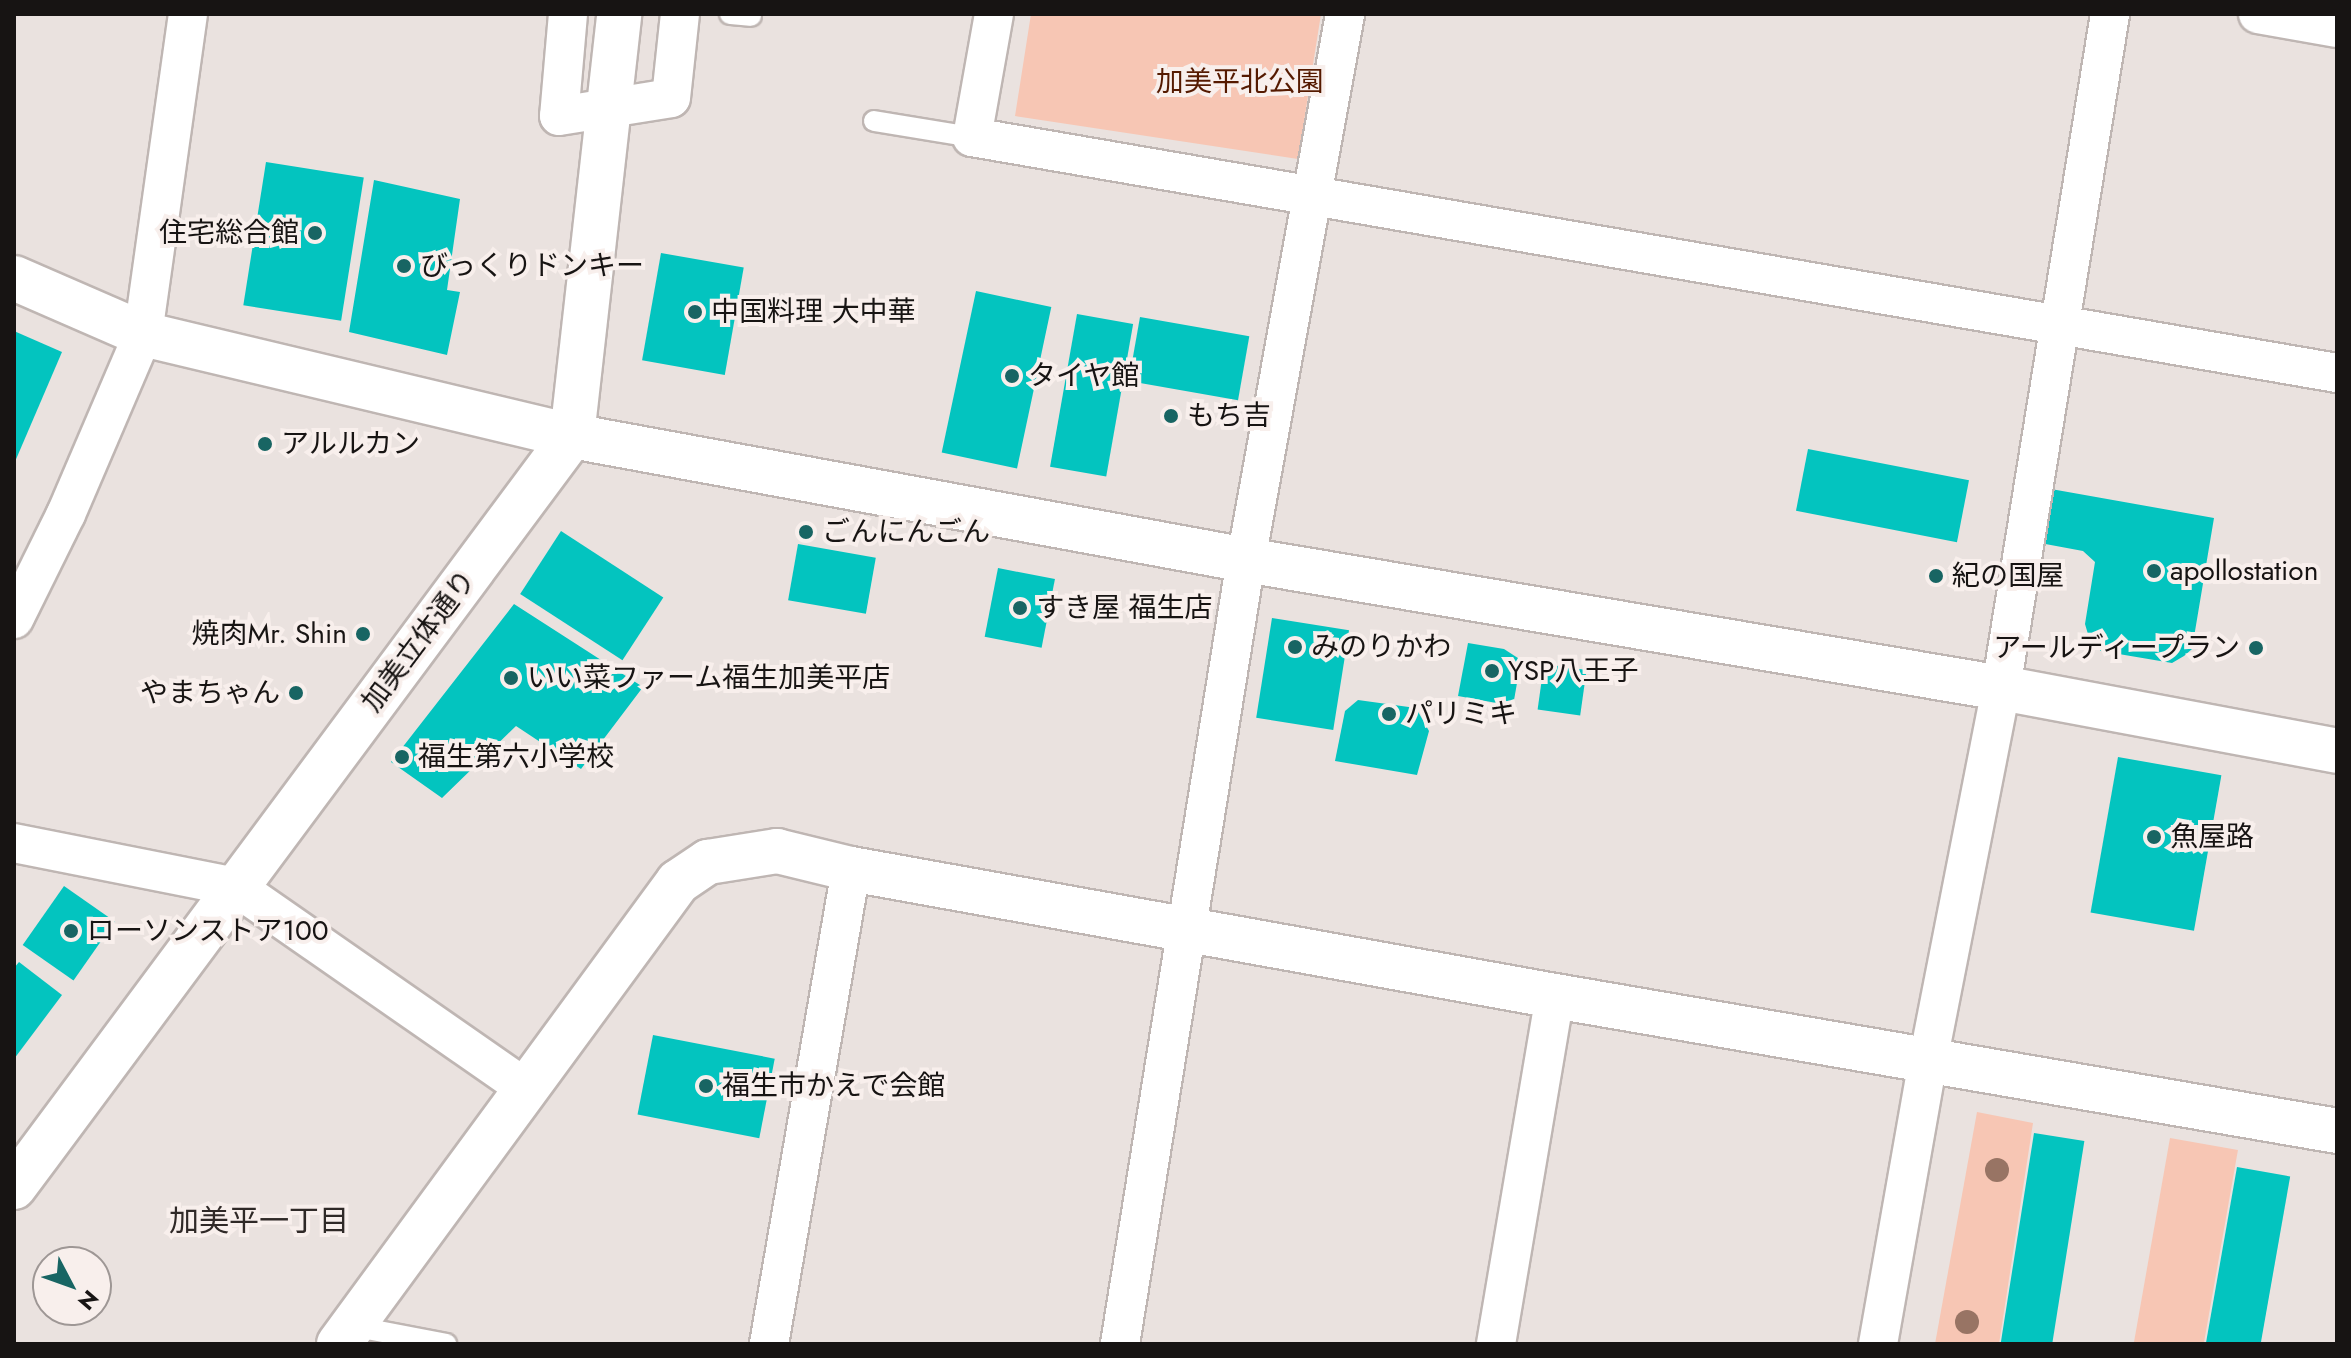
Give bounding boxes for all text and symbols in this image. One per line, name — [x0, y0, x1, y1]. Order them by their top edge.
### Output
park label: 加美平北公園 — [1156, 65, 1324, 99]
place label: 住宅総合館 — [159, 216, 299, 250]
marker: 住宅総合館 — [306, 224, 324, 242]
place label: びっくりドンキー — [420, 249, 644, 283]
marker: びっくりドンキー — [395, 257, 413, 275]
place label: 中国料理 大中華 — [711, 295, 915, 329]
marker: 中国料理 大中華 — [686, 303, 704, 321]
place label: タイヤ館 — [1028, 359, 1140, 393]
marker: タイヤ館 — [1003, 367, 1021, 385]
place label: もち吉 — [1187, 399, 1271, 433]
marker: もち吉 — [1162, 407, 1180, 425]
place label: アルルカン — [281, 427, 421, 461]
marker: アルルカン — [256, 435, 274, 453]
place label: ごんにんごん — [822, 515, 990, 549]
marker: ごんにんごん — [797, 523, 815, 541]
place label: apollostation — [2170, 554, 2318, 588]
place label: 紀の国屋 — [1952, 559, 2064, 593]
marker: apollostation — [2145, 562, 2163, 580]
street label: 加美立体通り — [355, 564, 483, 718]
marker: 紀の国屋 — [1927, 567, 1945, 585]
place label: すき屋 福生店 — [1036, 591, 1212, 625]
marker: すき屋 福生店 — [1011, 599, 1029, 617]
place label: 焼肉Mr. Shin — [192, 617, 347, 651]
marker: 焼肉Mr. Shin — [354, 625, 372, 643]
place label: みのりかわ — [1311, 630, 1451, 664]
place label: アールディープラン — [1990, 631, 2240, 665]
marker: みのりかわ — [1286, 638, 1304, 656]
marker: アールディープラン — [2247, 639, 2265, 657]
place label: YSP八王子 — [1508, 654, 1638, 688]
place label: いい菜ファーム福生加美平店 — [527, 661, 891, 695]
marker: YSP八王子 — [1483, 662, 1501, 680]
marker: いい菜ファーム福生加美平店 — [502, 669, 520, 687]
place label: やまちゃん — [140, 676, 280, 710]
marker: やまちゃん — [287, 684, 305, 702]
place label: パリミキ — [1405, 697, 1517, 731]
marker: パリミキ — [1380, 705, 1398, 723]
place label: 福生第六小学校 — [418, 740, 614, 774]
marker: 福生第六小学校 — [393, 748, 411, 766]
place label: 魚屋路 — [2170, 820, 2254, 854]
marker: 魚屋路 — [2145, 828, 2163, 846]
place label: ローソンストア100 — [87, 914, 329, 948]
marker: ローソンストア100 — [62, 922, 80, 940]
place label: 福生市かえで会館 — [722, 1069, 946, 1103]
marker: 福生市かえで会館 — [697, 1077, 715, 1095]
district label: 加美平一丁目 — [169, 1203, 349, 1239]
north arrow — [32, 1246, 112, 1326]
text: N — [71, 1283, 106, 1318]

